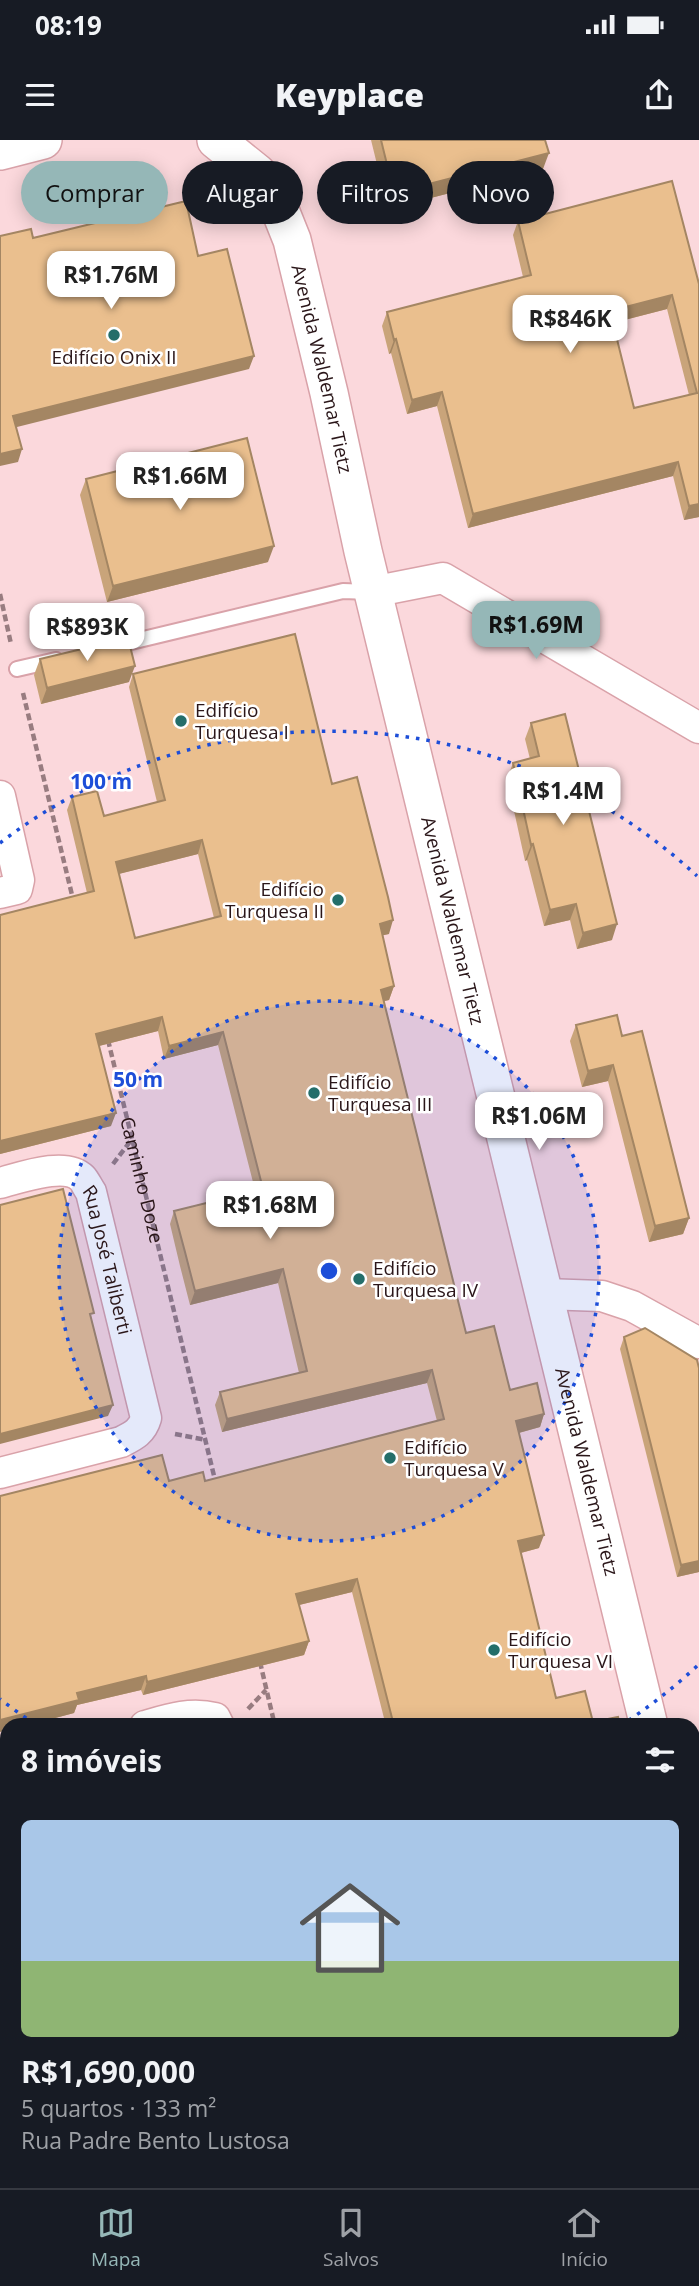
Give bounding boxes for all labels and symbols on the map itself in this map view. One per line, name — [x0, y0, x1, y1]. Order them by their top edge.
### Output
pin: R$1.76M — [46, 251, 176, 311]
street label: Avenida Waldemar Tietz — [285, 262, 359, 476]
pin: R$846K — [513, 296, 627, 355]
marker: Edifício Onix II — [106, 327, 122, 343]
place label: Edifício Onix II — [51, 344, 177, 370]
pin: R$1.66M — [115, 452, 245, 512]
pin: R$1.69M — [471, 602, 601, 661]
pin: R$893K — [30, 603, 144, 663]
place label: Edifício Turquesa I — [195, 697, 289, 745]
marker: Edifício Turquesa I — [173, 713, 189, 729]
text: 100 m — [70, 767, 132, 795]
pin: R$1.4M — [506, 768, 620, 827]
street label: Avenida Waldemar Tietz — [415, 814, 491, 1027]
place label: Edifício Turquesa II — [225, 876, 324, 924]
marker: Edifício Turquesa II — [330, 892, 346, 908]
text: 50 m — [113, 1065, 163, 1093]
place label: Edifício Turquesa III — [328, 1069, 432, 1117]
marker: Edifício Turquesa III — [306, 1085, 322, 1101]
pin: R$1.06M — [474, 1093, 604, 1152]
street label: Caminho Doze — [114, 1114, 170, 1246]
street label: Rua José Taliberti — [77, 1179, 138, 1337]
pin: R$1.68M — [205, 1182, 335, 1241]
place label: Edifício Turquesa IV — [373, 1255, 479, 1303]
centre of rings — [317, 1259, 341, 1283]
marker: Edifício Turquesa IV — [351, 1271, 367, 1287]
street label: Avenida Waldemar Tietz — [549, 1365, 625, 1578]
place label: Edifício Turquesa V — [404, 1434, 504, 1482]
marker: Edifício Turquesa V — [382, 1450, 398, 1466]
place label: Edifício Turquesa VI — [508, 1626, 613, 1674]
marker: Edifício Turquesa VI — [486, 1642, 502, 1658]

